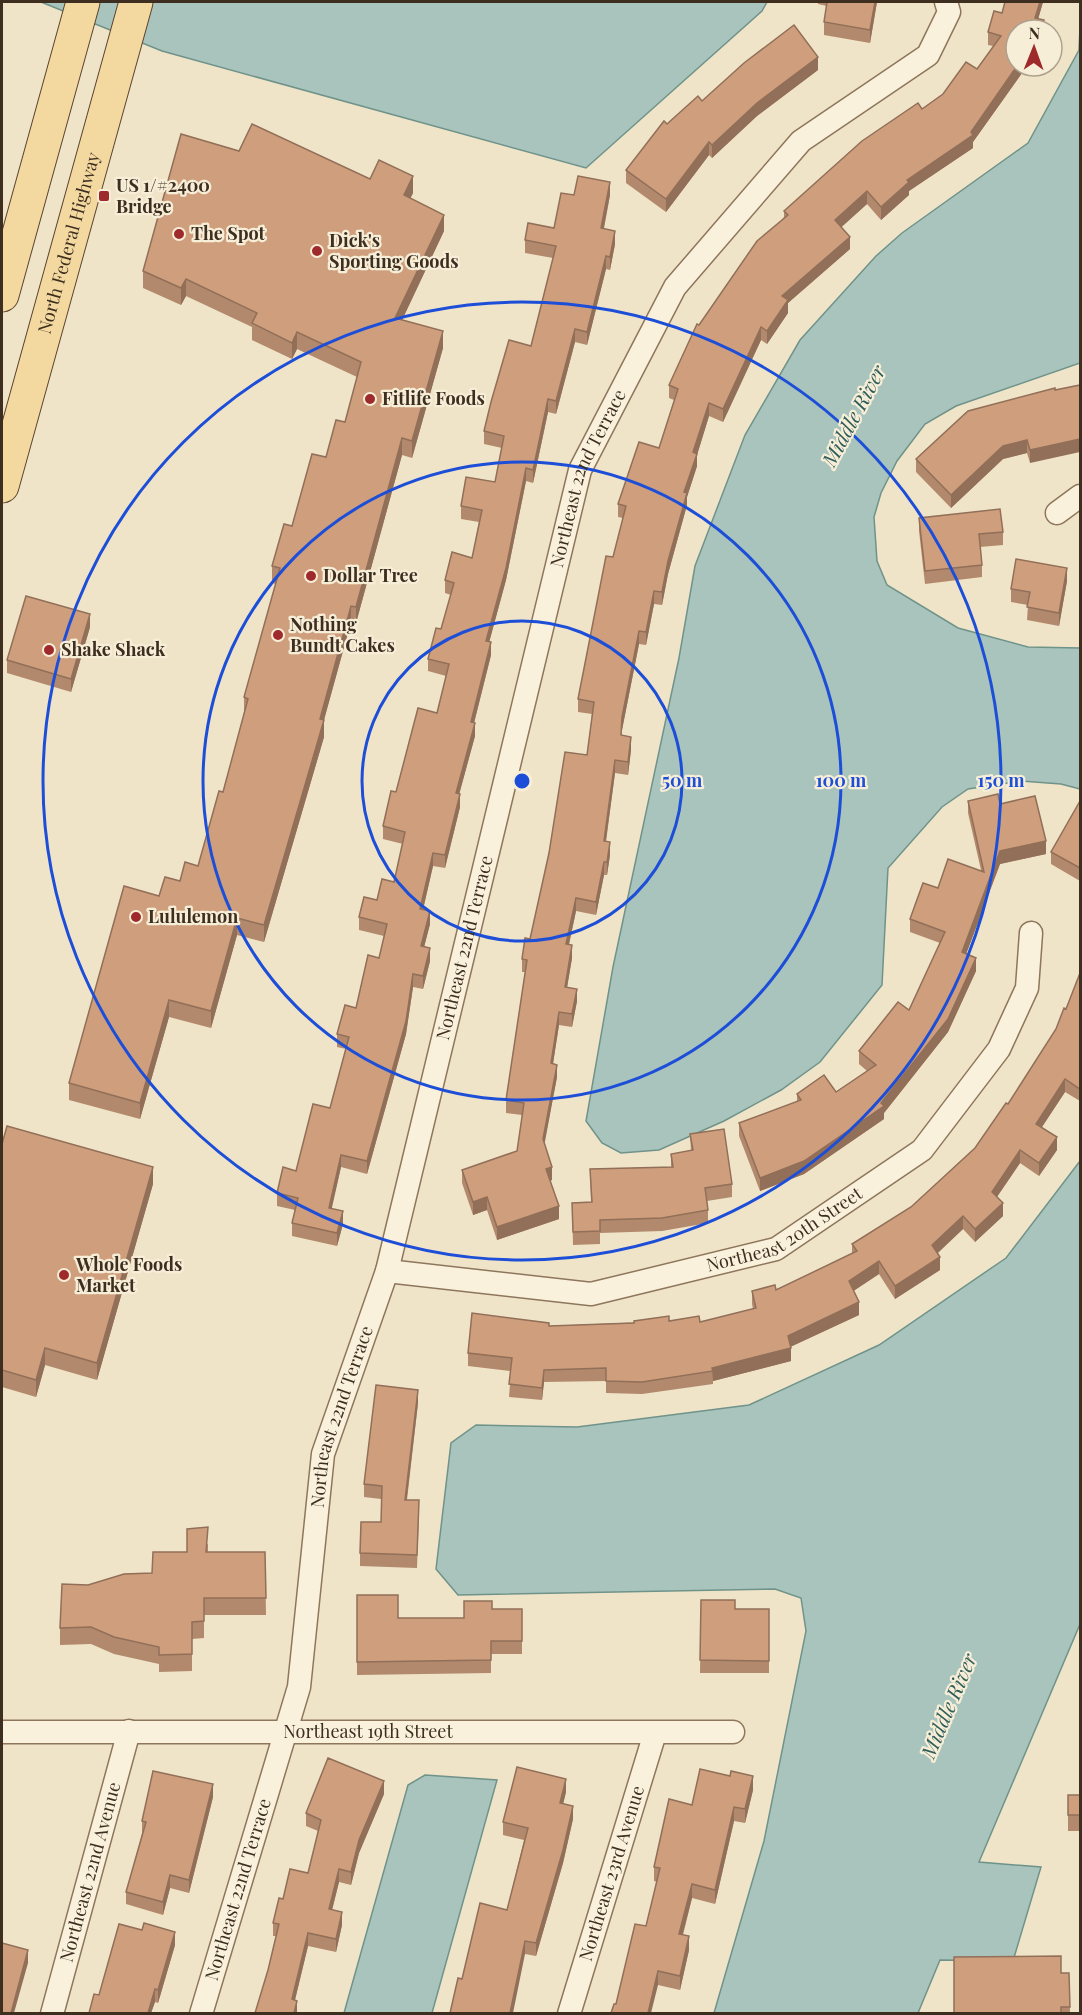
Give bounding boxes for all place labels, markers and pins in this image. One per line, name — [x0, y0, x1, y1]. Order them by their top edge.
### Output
place label: US 1/#2400 Bridge — [116, 173, 210, 218]
marker: US 1/#2400 Bridge — [97, 189, 111, 203]
place label: The Spot — [191, 221, 266, 245]
marker: The Spot — [172, 227, 186, 241]
place label: Dick's Sporting Goods — [329, 228, 459, 273]
marker: Dick's Sporting Goods — [310, 244, 324, 258]
place label: Fitlife Foods — [382, 386, 485, 410]
marker: Fitlife Foods — [363, 392, 377, 406]
place label: Dollar Tree — [323, 563, 418, 587]
marker: Dollar Tree — [304, 569, 318, 583]
place label: Nothing Bundt Cakes — [290, 612, 395, 657]
marker: Nothing Bundt Cakes — [271, 628, 285, 642]
place label: Shake Shack — [61, 637, 166, 661]
marker: Shake Shack — [42, 643, 56, 657]
centre of rings — [512, 771, 532, 791]
place label: Lululemon — [148, 904, 238, 928]
marker: Lululemon — [129, 910, 143, 924]
place label: Whole Foods Market — [75, 1252, 182, 1297]
marker: Whole Foods Market — [57, 1268, 71, 1282]

